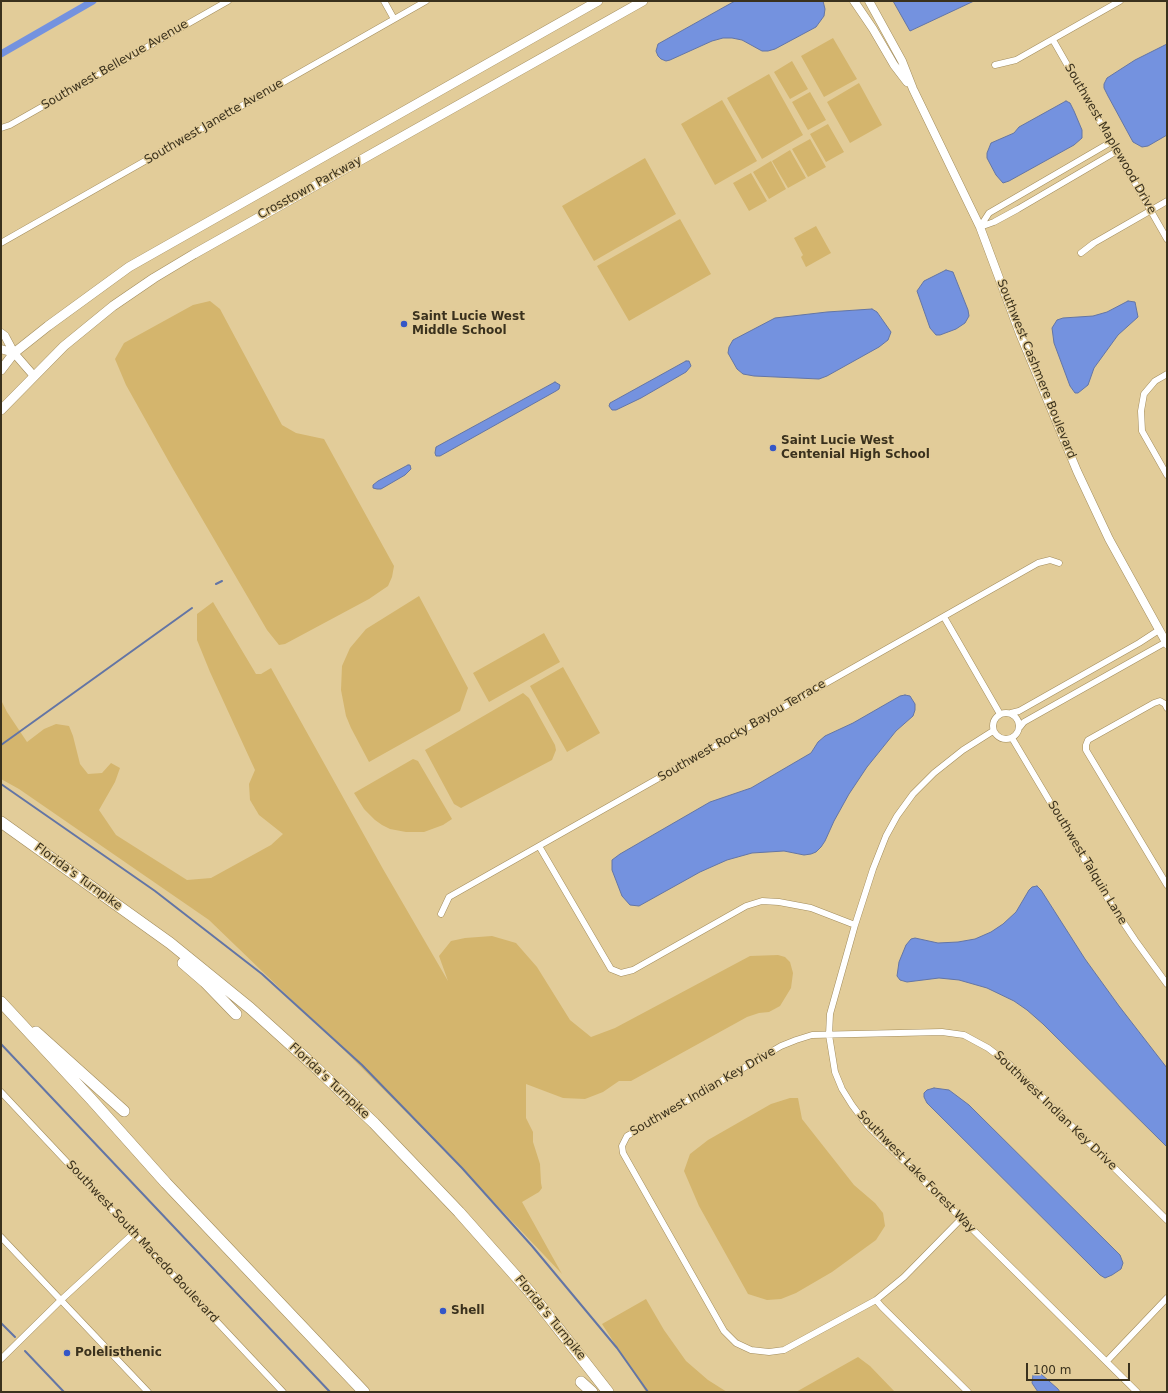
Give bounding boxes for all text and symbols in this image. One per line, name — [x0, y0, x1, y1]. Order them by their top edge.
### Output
street label: Southwest Bellevue Avenue — [39, 17, 191, 113]
street label: Southwest Maplewood Drive — [1061, 61, 1159, 217]
street label: Southwest Janette Avenue — [142, 76, 286, 168]
street label: Crosstown Parkway — [256, 153, 364, 223]
street label: Southwest Cashmere Boulevard — [993, 277, 1079, 461]
place label: Saint Lucie West Middle School — [412, 310, 525, 338]
marker: Saint Lucie West Middle School — [399, 319, 409, 329]
place label: Saint Lucie West Centenial High School — [781, 434, 930, 462]
marker: Saint Lucie West Centenial High School — [768, 443, 778, 453]
street label: Southwest Rocky Bayou Terrace — [656, 677, 828, 785]
street label: Southwest Talquin Lane — [1044, 798, 1130, 928]
street label: Florida's Turnpike — [32, 840, 124, 914]
street label: Florida's Turnpike — [286, 1040, 372, 1122]
street label: Southwest Indian Key Drive — [628, 1044, 778, 1140]
street label: Southwest Indian Key Drive — [991, 1048, 1119, 1174]
street label: Southwest Lake Forest Way — [854, 1108, 978, 1236]
street label: Southwest South Macedo Boulevard — [63, 1158, 221, 1326]
street label: Florida's Turnpike — [512, 1273, 588, 1363]
place label: Shell — [451, 1304, 485, 1318]
marker: Shell — [438, 1306, 448, 1316]
place label: Polelisthenic — [75, 1346, 162, 1360]
marker: Polelisthenic — [62, 1348, 72, 1358]
scale bar — [1028, 1355, 1132, 1381]
text: 100 m — [1033, 1363, 1071, 1377]

